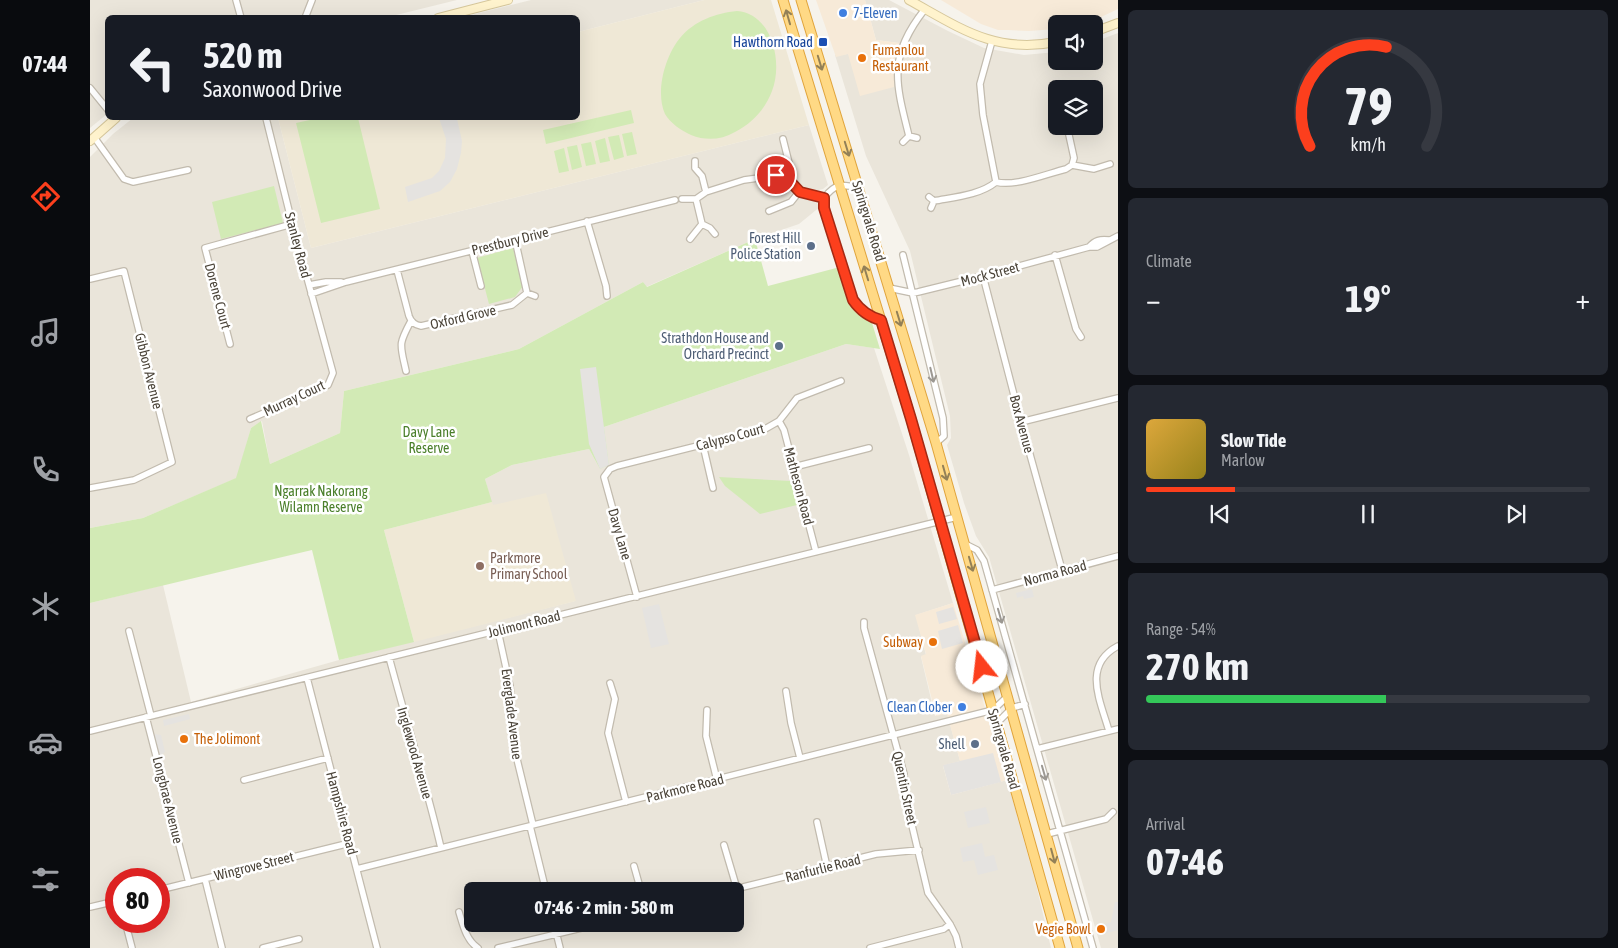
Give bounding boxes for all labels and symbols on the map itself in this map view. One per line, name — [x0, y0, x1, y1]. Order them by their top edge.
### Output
place label: 7-Eleven — [853, 5, 898, 21]
marker: 7-Eleven — [837, 7, 849, 19]
one-way arrow — [782, 9, 792, 25]
place label: Hawthorn Road — [733, 34, 813, 50]
marker: Hawthorn Road — [817, 36, 829, 48]
place label: Fumanlou Restaurant — [872, 42, 929, 74]
marker: Fumanlou Restaurant — [856, 52, 868, 64]
one-way arrow — [816, 55, 826, 71]
one-way arrow — [842, 141, 852, 157]
pin — [755, 154, 797, 196]
street label: Springvale Road — [849, 179, 889, 263]
street label: Stanley Road — [282, 210, 314, 280]
street label: Prestbury Drive — [470, 224, 550, 258]
place label: Forest Hill Police Station — [730, 230, 801, 262]
marker: Forest Hill Police Station — [805, 240, 817, 252]
street label: Mock Street — [959, 259, 1021, 289]
street label: Dorene Court — [202, 261, 234, 331]
one-way arrow — [861, 265, 871, 281]
street label: Oxford Grove — [429, 302, 497, 332]
one-way arrow — [894, 310, 904, 326]
place label: Strathdon House and Orchard Precinct — [661, 330, 769, 362]
street label: Gibbon Avenue — [132, 331, 166, 411]
marker: Strathdon House and Orchard Precinct — [773, 340, 785, 352]
one-way arrow — [928, 366, 937, 382]
street label: Murray Court — [261, 377, 327, 419]
street label: Box Avenue — [1007, 393, 1037, 455]
street label: Calypso Court — [694, 420, 766, 454]
park label: Davy Lane Reserve — [403, 424, 455, 456]
street label: Matheson Road — [781, 445, 817, 527]
one-way arrow — [940, 465, 950, 481]
park label: Ngarrak Nakorang Wilamn Reserve — [274, 483, 368, 515]
street label: Davy Lane — [605, 506, 635, 562]
place label: Parkmore Primary School — [490, 550, 568, 582]
one-way arrow — [966, 556, 976, 572]
street label: Norma Road — [1022, 557, 1088, 589]
marker: Parkmore Primary School — [474, 560, 486, 572]
street label: Jolimont Road — [486, 607, 562, 641]
one-way arrow — [995, 608, 1005, 624]
place label: Subway — [883, 634, 923, 650]
marker: Subway — [927, 636, 939, 648]
position arrow — [955, 640, 1007, 692]
street label: Everglade Avenue — [498, 668, 526, 760]
place label: Clean Clober — [887, 699, 953, 715]
marker: Clean Clober — [956, 701, 968, 713]
street label: Inglewood Avenue — [394, 705, 436, 801]
street label: Springvale Road — [985, 707, 1023, 791]
place label: The Jolimont — [194, 731, 260, 747]
marker: The Jolimont — [178, 733, 190, 745]
place label: Shell — [939, 736, 965, 752]
marker: Shell — [969, 738, 981, 750]
street label: Quentin Street — [889, 750, 921, 826]
street label: Longbrae Avenue — [149, 755, 187, 845]
one-way arrow — [1040, 764, 1049, 780]
street label: Hampshire Road — [323, 770, 361, 856]
street label: Parkmore Road — [645, 771, 725, 805]
street label: Wingrove Street — [213, 848, 295, 884]
one-way arrow — [1049, 848, 1058, 864]
street label: Ranfurlie Road — [784, 851, 862, 885]
speed limit sign: 80 — [105, 868, 170, 933]
place label: Vegie Bowl — [1036, 921, 1091, 937]
marker: Vegie Bowl — [1095, 923, 1107, 935]

